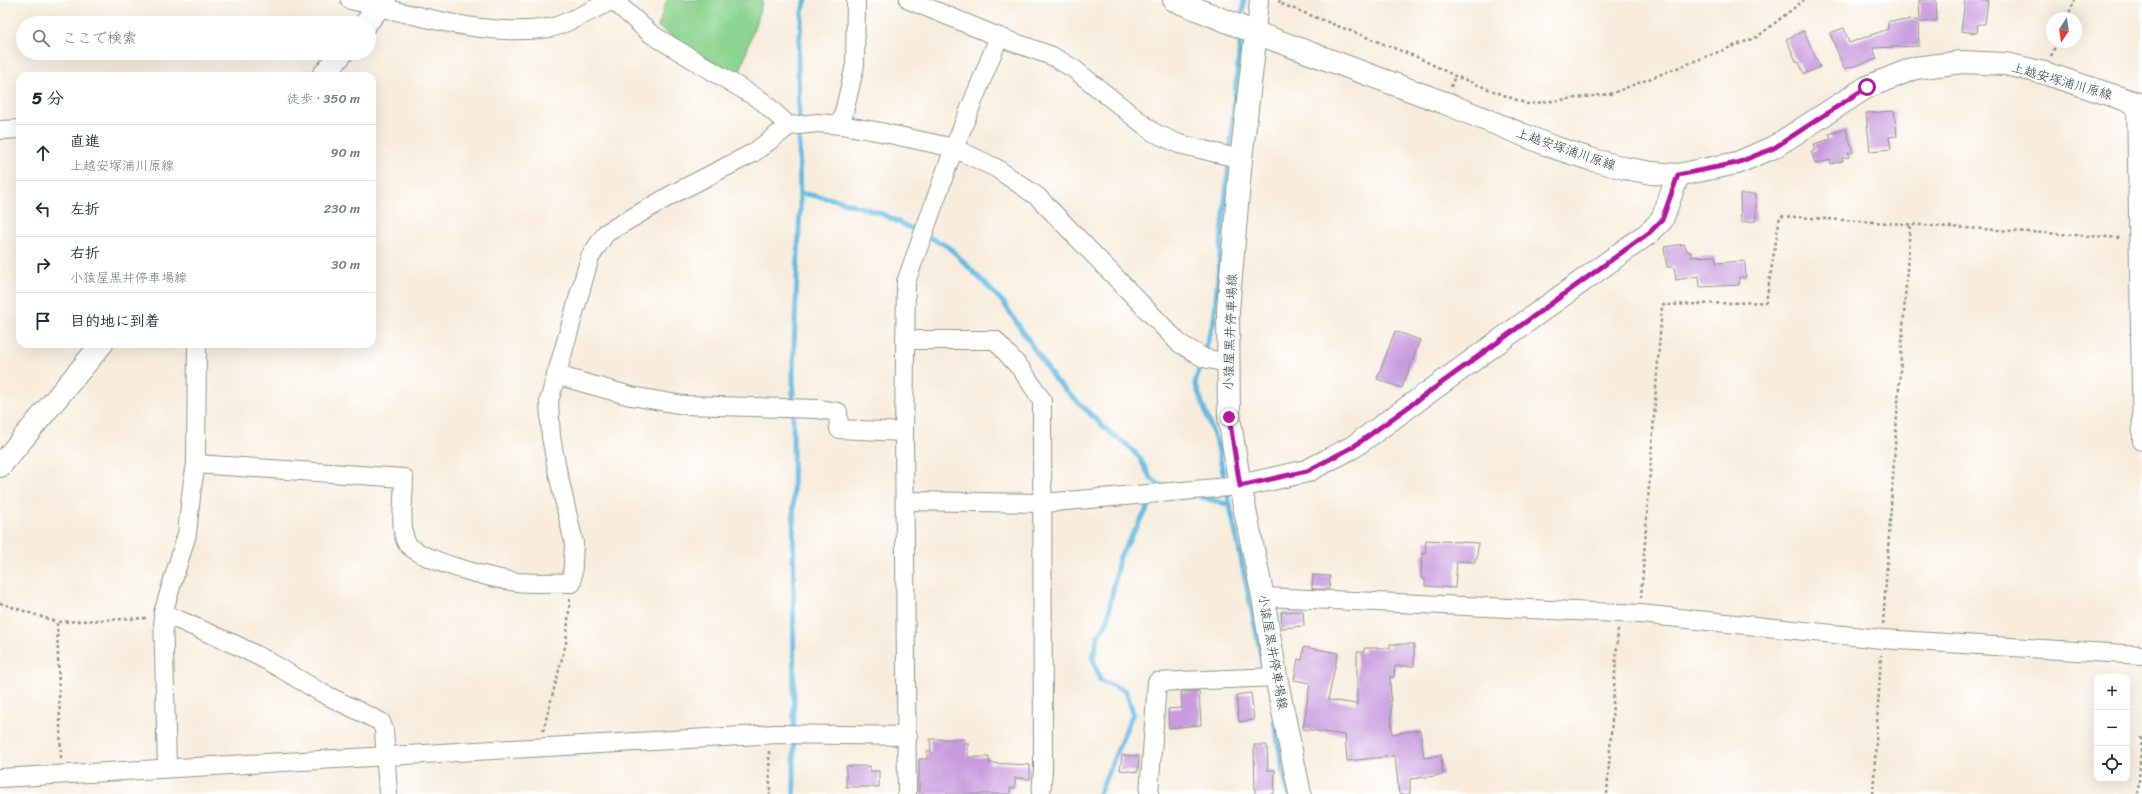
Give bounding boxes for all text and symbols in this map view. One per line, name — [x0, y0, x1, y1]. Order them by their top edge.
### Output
north arrow — [2046, 12, 2082, 48]
search box — [16, 16, 376, 60]
text: ここで検索 — [62, 25, 137, 51]
icon: search — [30, 27, 52, 49]
street label: 上越安塚浦川原線 — [2009, 56, 2116, 107]
route start — [1858, 78, 1876, 96]
text: 5 分 — [32, 83, 64, 113]
text: 徒歩 · 350 m — [287, 87, 360, 110]
street label: 上越安塚浦川原線 — [1513, 121, 1620, 177]
text: 直進 — [70, 128, 100, 154]
text: 90 m — [330, 141, 360, 164]
icon: ahead — [32, 142, 54, 164]
text: 上越安塚浦川原線 — [70, 154, 174, 177]
text: 左折 — [70, 196, 100, 222]
text: 230 m — [324, 197, 360, 220]
icon: left — [32, 198, 54, 220]
text: 右折 — [70, 240, 100, 266]
text: 30 m — [331, 253, 360, 276]
icon: right — [32, 254, 54, 276]
text: 小猿屋黒井停車場線 — [70, 266, 187, 289]
street label: 小猿屋黒井停車場線 — [1216, 272, 1244, 391]
text: 目的地に到着 — [70, 308, 160, 334]
icon: arrive — [32, 310, 54, 332]
route end — [1220, 408, 1238, 426]
street label: 小猿屋黒井停車場線 — [1252, 592, 1295, 713]
map controls — [2094, 674, 2130, 782]
button: + — [2094, 674, 2130, 710]
button: − — [2094, 710, 2130, 746]
button: locate — [2094, 746, 2130, 782]

